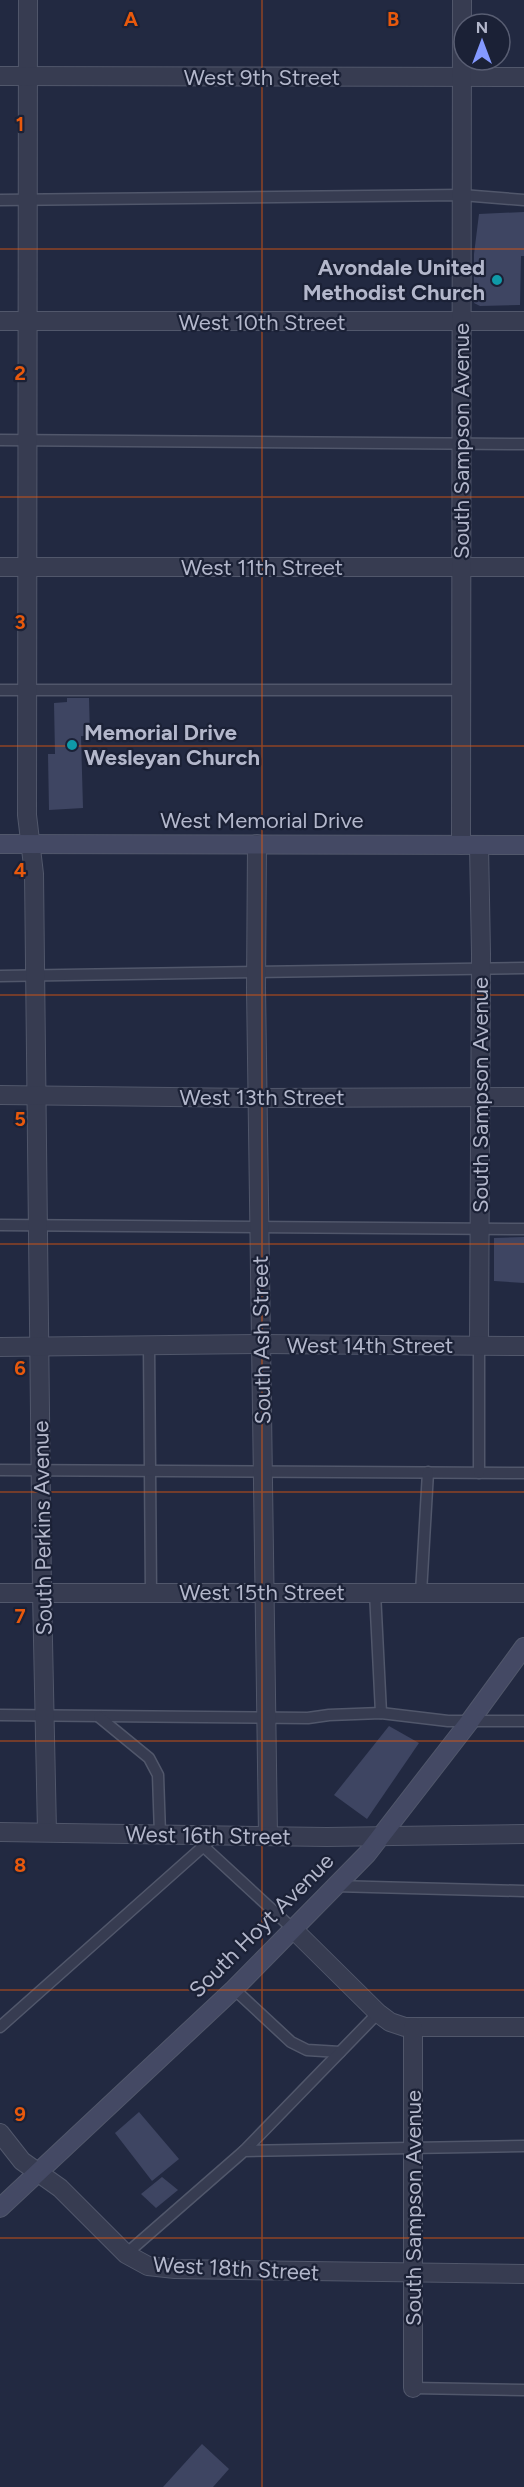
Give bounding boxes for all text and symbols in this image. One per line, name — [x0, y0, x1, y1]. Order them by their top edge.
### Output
text: A — [124, 7, 139, 31]
text: B — [387, 7, 399, 31]
north arrow — [452, 12, 512, 72]
text: N — [476, 18, 488, 37]
street label: West 9th Street — [184, 64, 340, 91]
text: 1 — [16, 112, 24, 136]
place label: Avondale United Methodist Church — [303, 254, 485, 306]
marker: Avondale United Methodist Church — [490, 273, 504, 287]
street label: West 10th Street — [178, 309, 346, 336]
street label: South Sampson Avenue — [448, 323, 475, 559]
text: 2 — [14, 361, 26, 385]
street label: West 11th Street — [181, 554, 343, 581]
text: 3 — [14, 610, 26, 634]
place label: Memorial Drive Wesleyan Church — [84, 719, 260, 771]
marker: Memorial Drive Wesleyan Church — [65, 738, 79, 752]
street label: West Memorial Drive — [160, 807, 364, 834]
text: 4 — [14, 858, 27, 882]
street label: South Sampson Avenue — [467, 977, 494, 1213]
street label: West 13th Street — [180, 1084, 344, 1111]
text: 5 — [14, 1107, 26, 1131]
street label: South Ash Street — [247, 1255, 276, 1425]
street label: West 14th Street — [287, 1332, 453, 1359]
text: 6 — [14, 1356, 26, 1380]
street label: South Perkins Avenue — [27, 1420, 58, 1636]
street label: West 15th Street — [179, 1579, 345, 1606]
text: 7 — [14, 1604, 26, 1628]
street label: West 16th Street — [125, 1821, 291, 1850]
street label: South Hoyt Avenue — [183, 1847, 339, 2003]
text: 8 — [14, 1853, 26, 1877]
street label: South Sampson Avenue — [400, 2090, 427, 2326]
text: 9 — [14, 2102, 26, 2126]
street label: West 18th Street — [152, 2251, 320, 2286]

